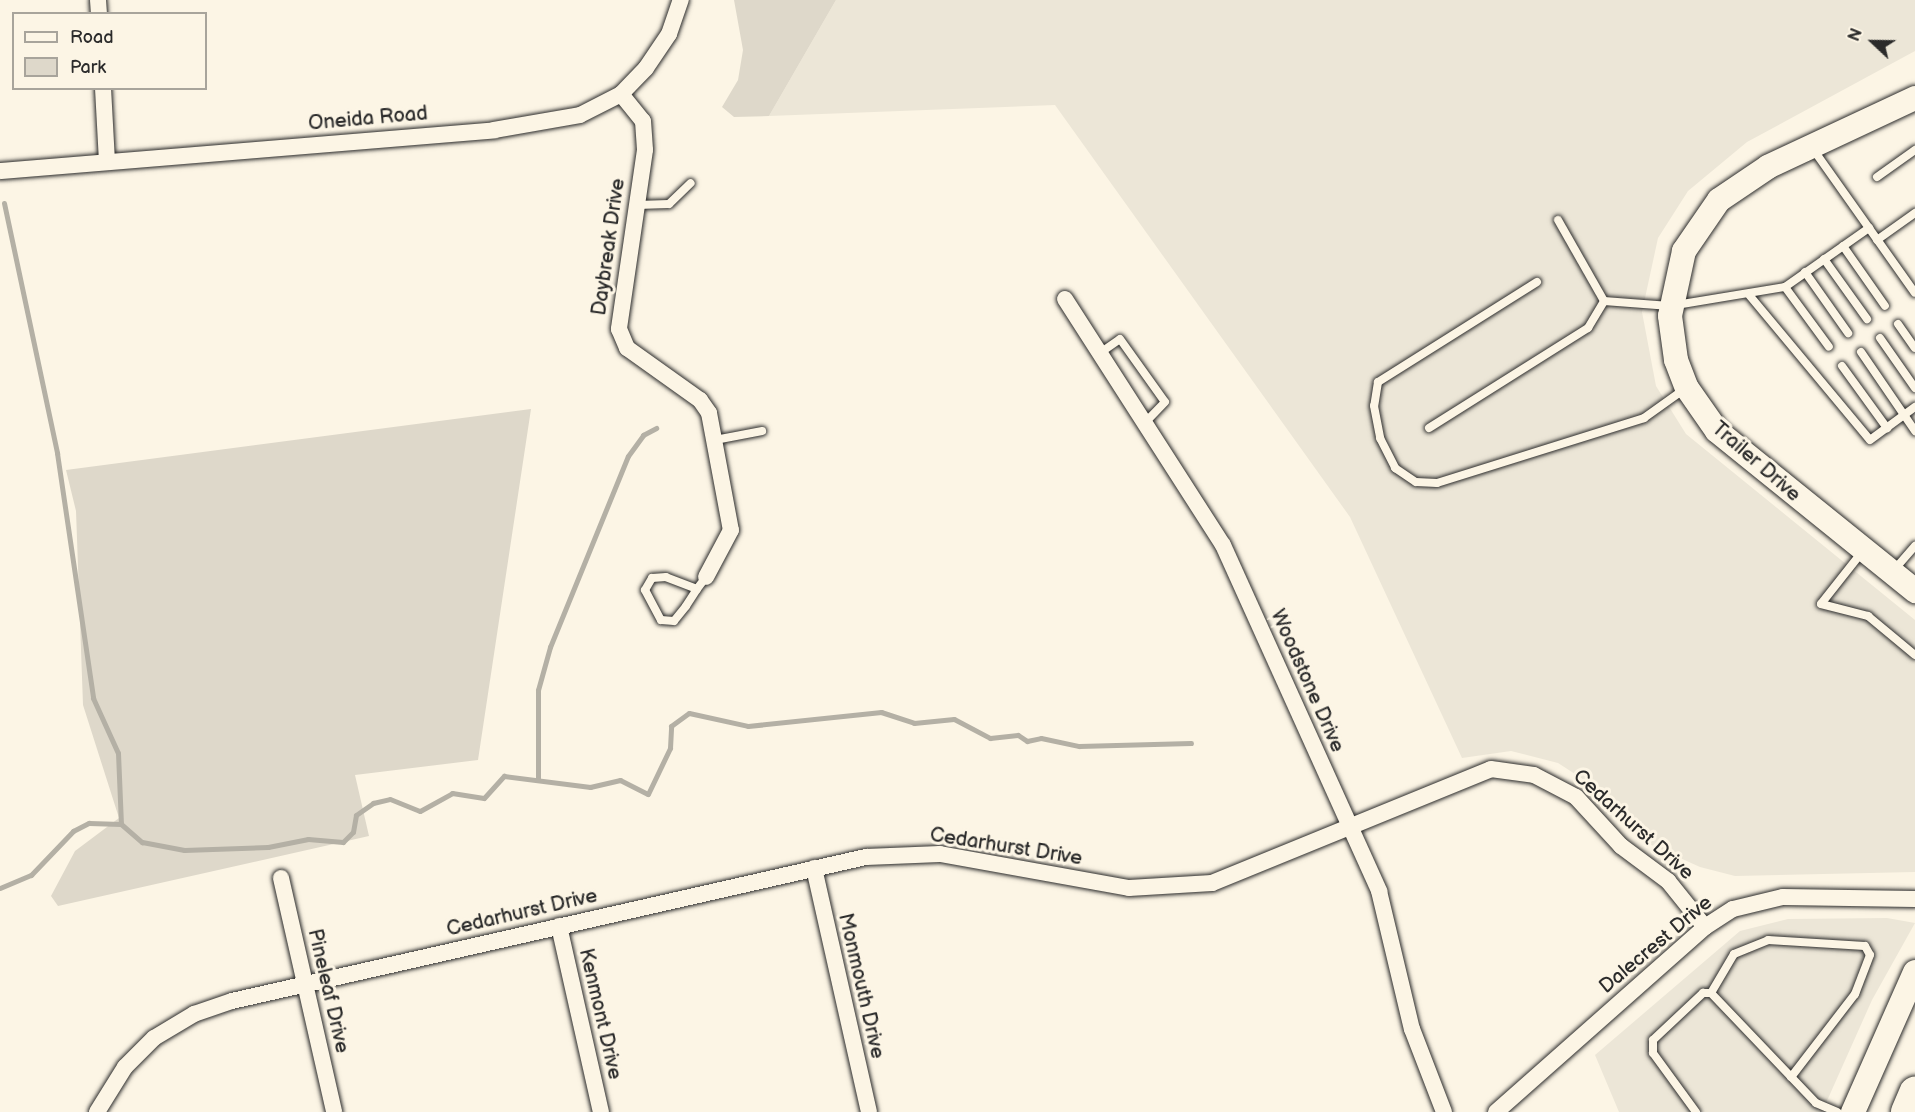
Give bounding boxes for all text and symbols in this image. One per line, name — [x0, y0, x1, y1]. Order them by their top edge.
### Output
legend — [12, 12, 207, 90]
north arrow — [1843, 12, 1903, 72]
text: N — [1845, 26, 1867, 44]
text: Road — [70, 27, 114, 48]
text: Park — [70, 57, 106, 78]
street label: Oneida Road — [307, 102, 429, 136]
street label: Daybreak Drive — [588, 177, 630, 317]
street label: Trailer Drive — [1707, 417, 1805, 507]
street label: Woodstone Drive — [1265, 606, 1349, 756]
street label: Cedarhurst Drive — [1568, 765, 1698, 885]
street label: Cedarhurst Drive — [928, 823, 1084, 871]
street label: Cedarhurst Drive — [444, 884, 600, 942]
street label: Dalecrest Drive — [1595, 891, 1717, 999]
street label: Monmouth Drive — [833, 911, 889, 1061]
street label: Pineleaf Drive — [302, 927, 354, 1055]
street label: Kenmont Drive — [573, 946, 627, 1082]

